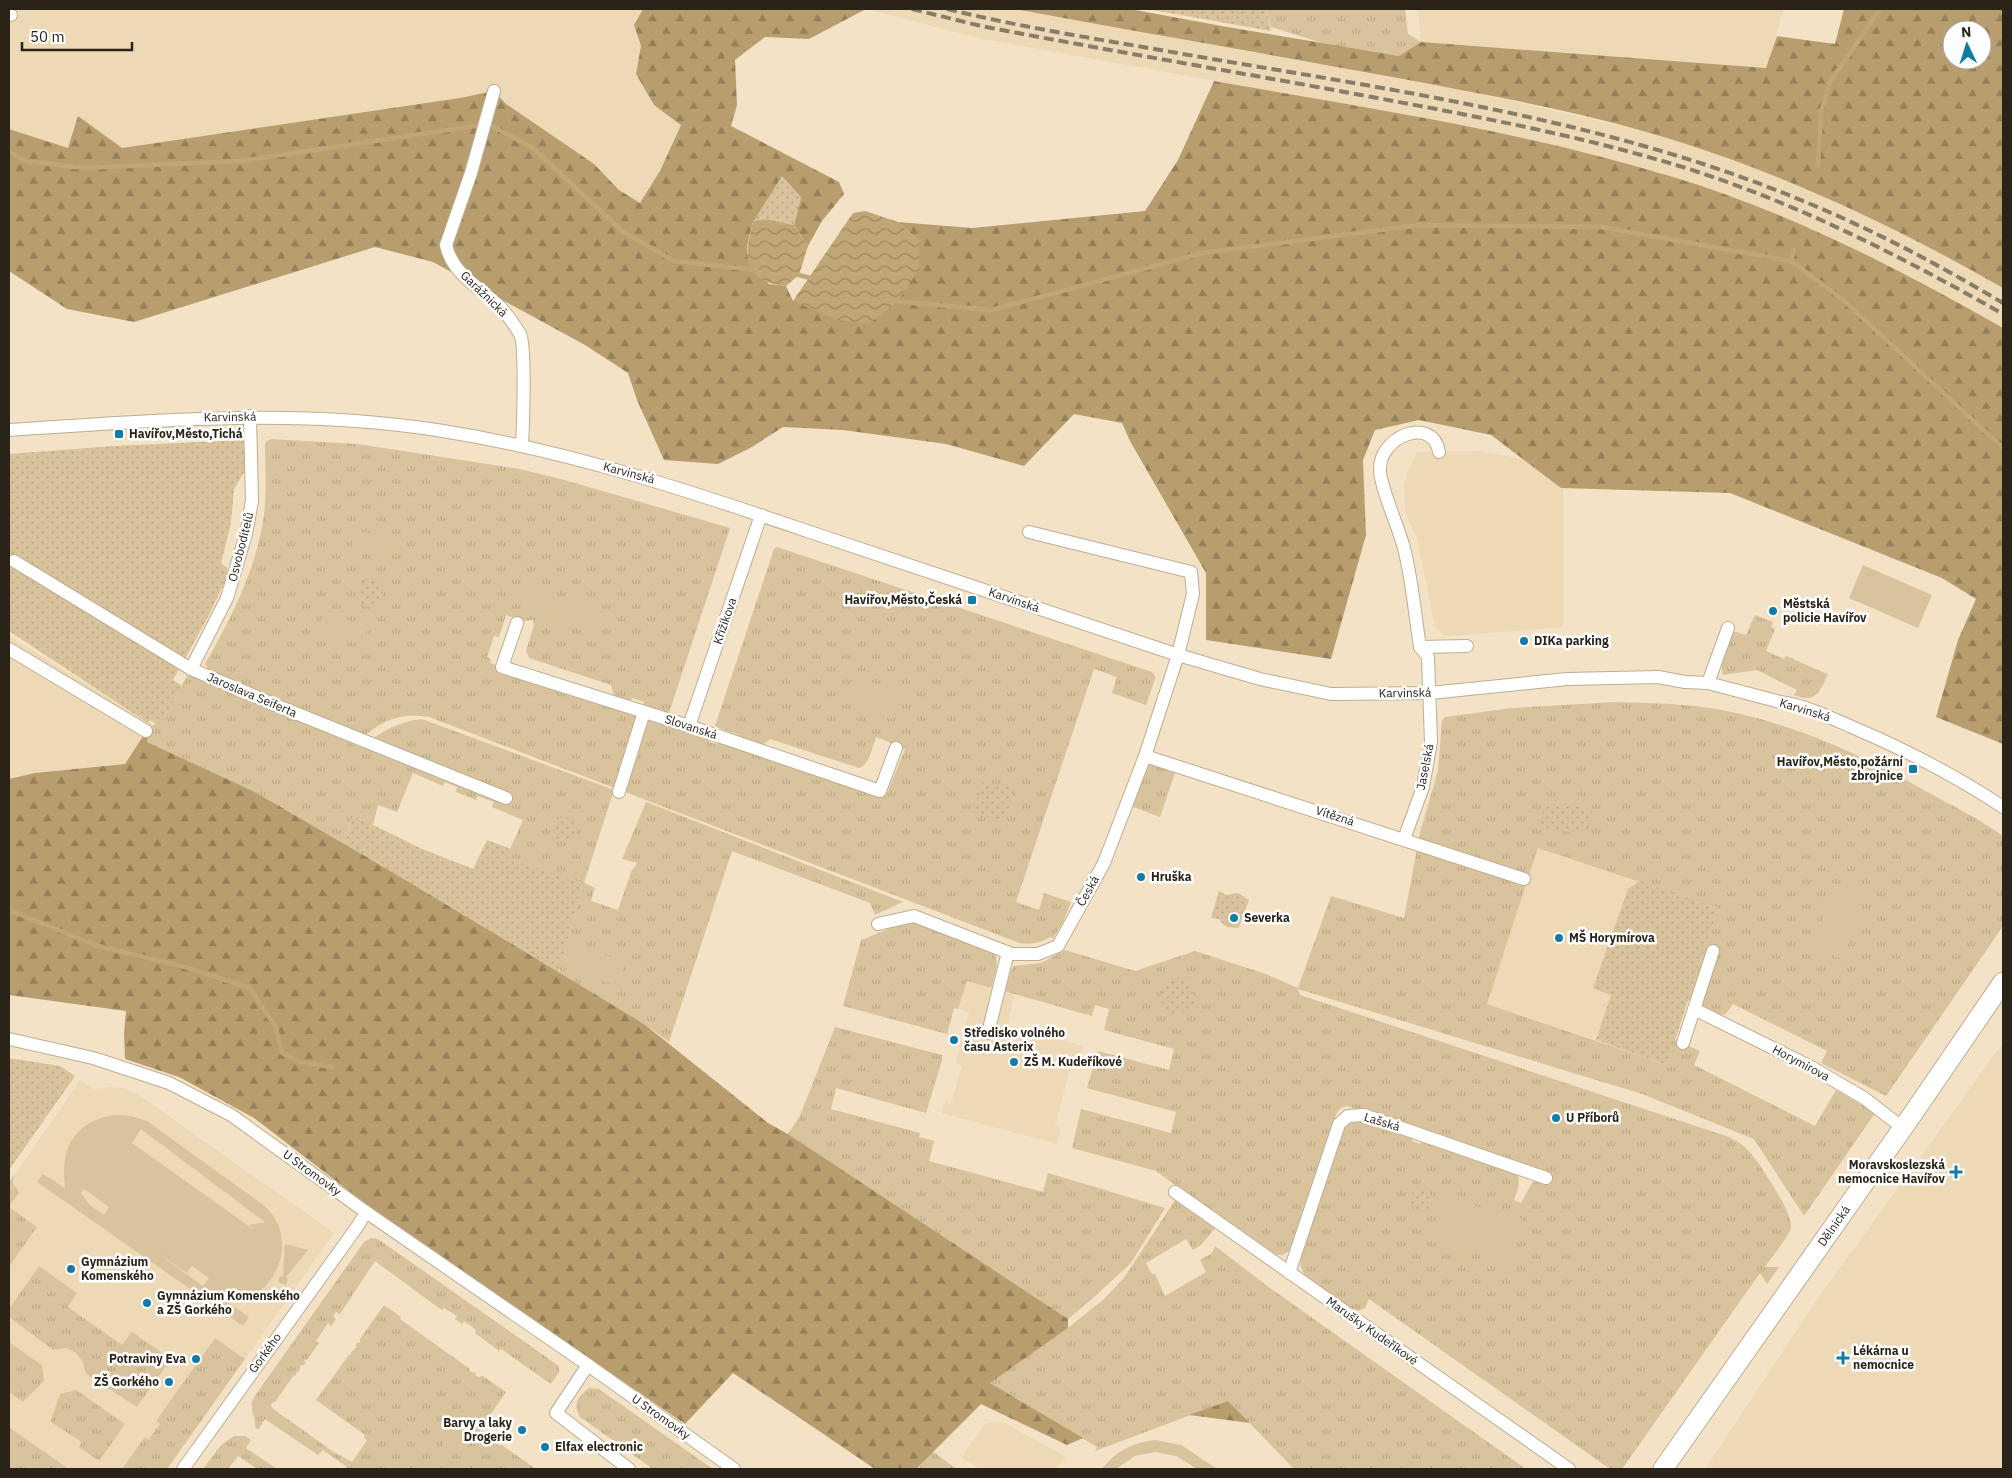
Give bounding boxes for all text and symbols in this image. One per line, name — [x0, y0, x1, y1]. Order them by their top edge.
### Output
scale bar — [22, 20, 132, 52]
north arrow — [1942, 20, 1992, 70]
text: N — [1960, 23, 1972, 41]
text: 50 m — [30, 27, 65, 46]
street label: Garážnická — [458, 268, 511, 320]
street label: Karvinská — [204, 409, 257, 424]
place label: Havířov,Město,Tichá — [129, 426, 243, 441]
marker: Havířov,Město,Tichá — [113, 428, 125, 440]
street label: Karvinská — [602, 458, 657, 487]
street label: Osvoboditelů — [225, 511, 256, 583]
street label: Karvinská — [987, 584, 1042, 615]
place label: Havířov,Město,Česká — [844, 591, 962, 607]
marker: Havířov,Město,Česká — [966, 594, 978, 606]
street label: Křižíkova — [710, 595, 740, 646]
place label: Městská policie Havířov — [1783, 596, 1867, 625]
marker: Městská policie Havířov — [1767, 605, 1779, 617]
place label: DIKa parking — [1534, 633, 1609, 648]
marker: DIKa parking — [1518, 635, 1530, 647]
street label: Jaroslava Seiferta — [205, 669, 300, 720]
street label: Karvinská — [1379, 685, 1432, 700]
street label: Karvinská — [1778, 695, 1833, 725]
street label: Slovanská — [663, 711, 720, 742]
street label: Jaselská — [1413, 742, 1436, 791]
place label: Havířov,Město,požární zbrojnice — [1777, 754, 1904, 783]
marker: Havířov,Město,požární zbrojnice — [1907, 763, 1919, 775]
street label: Vítězná — [1314, 802, 1357, 829]
place label: Hruška — [1151, 869, 1192, 884]
marker: Hruška — [1135, 871, 1147, 883]
street label: Česká — [1073, 872, 1102, 909]
place label: Severka — [1244, 910, 1290, 925]
marker: Severka — [1228, 912, 1240, 924]
place label: MŠ Horymírova — [1569, 929, 1655, 945]
marker: MŠ Horymírova — [1553, 932, 1565, 944]
place label: Středisko volného času Asterix — [964, 1025, 1065, 1054]
marker: Středisko volného času Asterix — [948, 1034, 960, 1046]
street label: Horymírova — [1770, 1041, 1833, 1084]
place label: ZŠ M. Kudeříkové — [1024, 1053, 1122, 1069]
marker: ZŠ M. Kudeříkové — [1008, 1056, 1020, 1068]
street label: Lašská — [1362, 1109, 1402, 1134]
place label: U Příborů — [1566, 1110, 1619, 1125]
marker: U Příborů — [1550, 1112, 1562, 1124]
street label: U Stromovky — [280, 1146, 344, 1199]
place label: Moravskoslezská nemocnice Havířov — [1838, 1157, 1946, 1186]
marker: Moravskoslezská nemocnice Havířov — [1949, 1165, 1963, 1179]
street label: Dělnická — [1814, 1202, 1853, 1249]
place label: Gymnázium Komenského — [81, 1254, 154, 1283]
marker: Gymnázium Komenského — [65, 1263, 77, 1275]
place label: Gymnázium Komenského a ZŠ Gorkého — [157, 1288, 300, 1317]
street label: Marušky Kudeříkové — [1323, 1293, 1421, 1368]
marker: Gymnázium Komenského a ZŠ Gorkého — [141, 1297, 153, 1309]
street label: Gorkého — [245, 1330, 284, 1376]
place label: Lékárna u nemocnice — [1853, 1343, 1914, 1372]
place label: Potraviny Eva — [109, 1351, 186, 1366]
marker: Lékárna u nemocnice — [1837, 1352, 1849, 1364]
marker: Potraviny Eva — [190, 1353, 202, 1365]
place label: ZŠ Gorkého — [94, 1373, 159, 1389]
marker: ZŠ Gorkého — [163, 1376, 175, 1388]
street label: U Stromovky — [629, 1391, 694, 1442]
place label: Barvy a laky Drogerie — [443, 1415, 513, 1444]
marker: Barvy a laky Drogerie — [516, 1424, 528, 1436]
place label: Elfax electronic — [555, 1439, 643, 1454]
marker: Elfax electronic — [539, 1441, 551, 1453]

